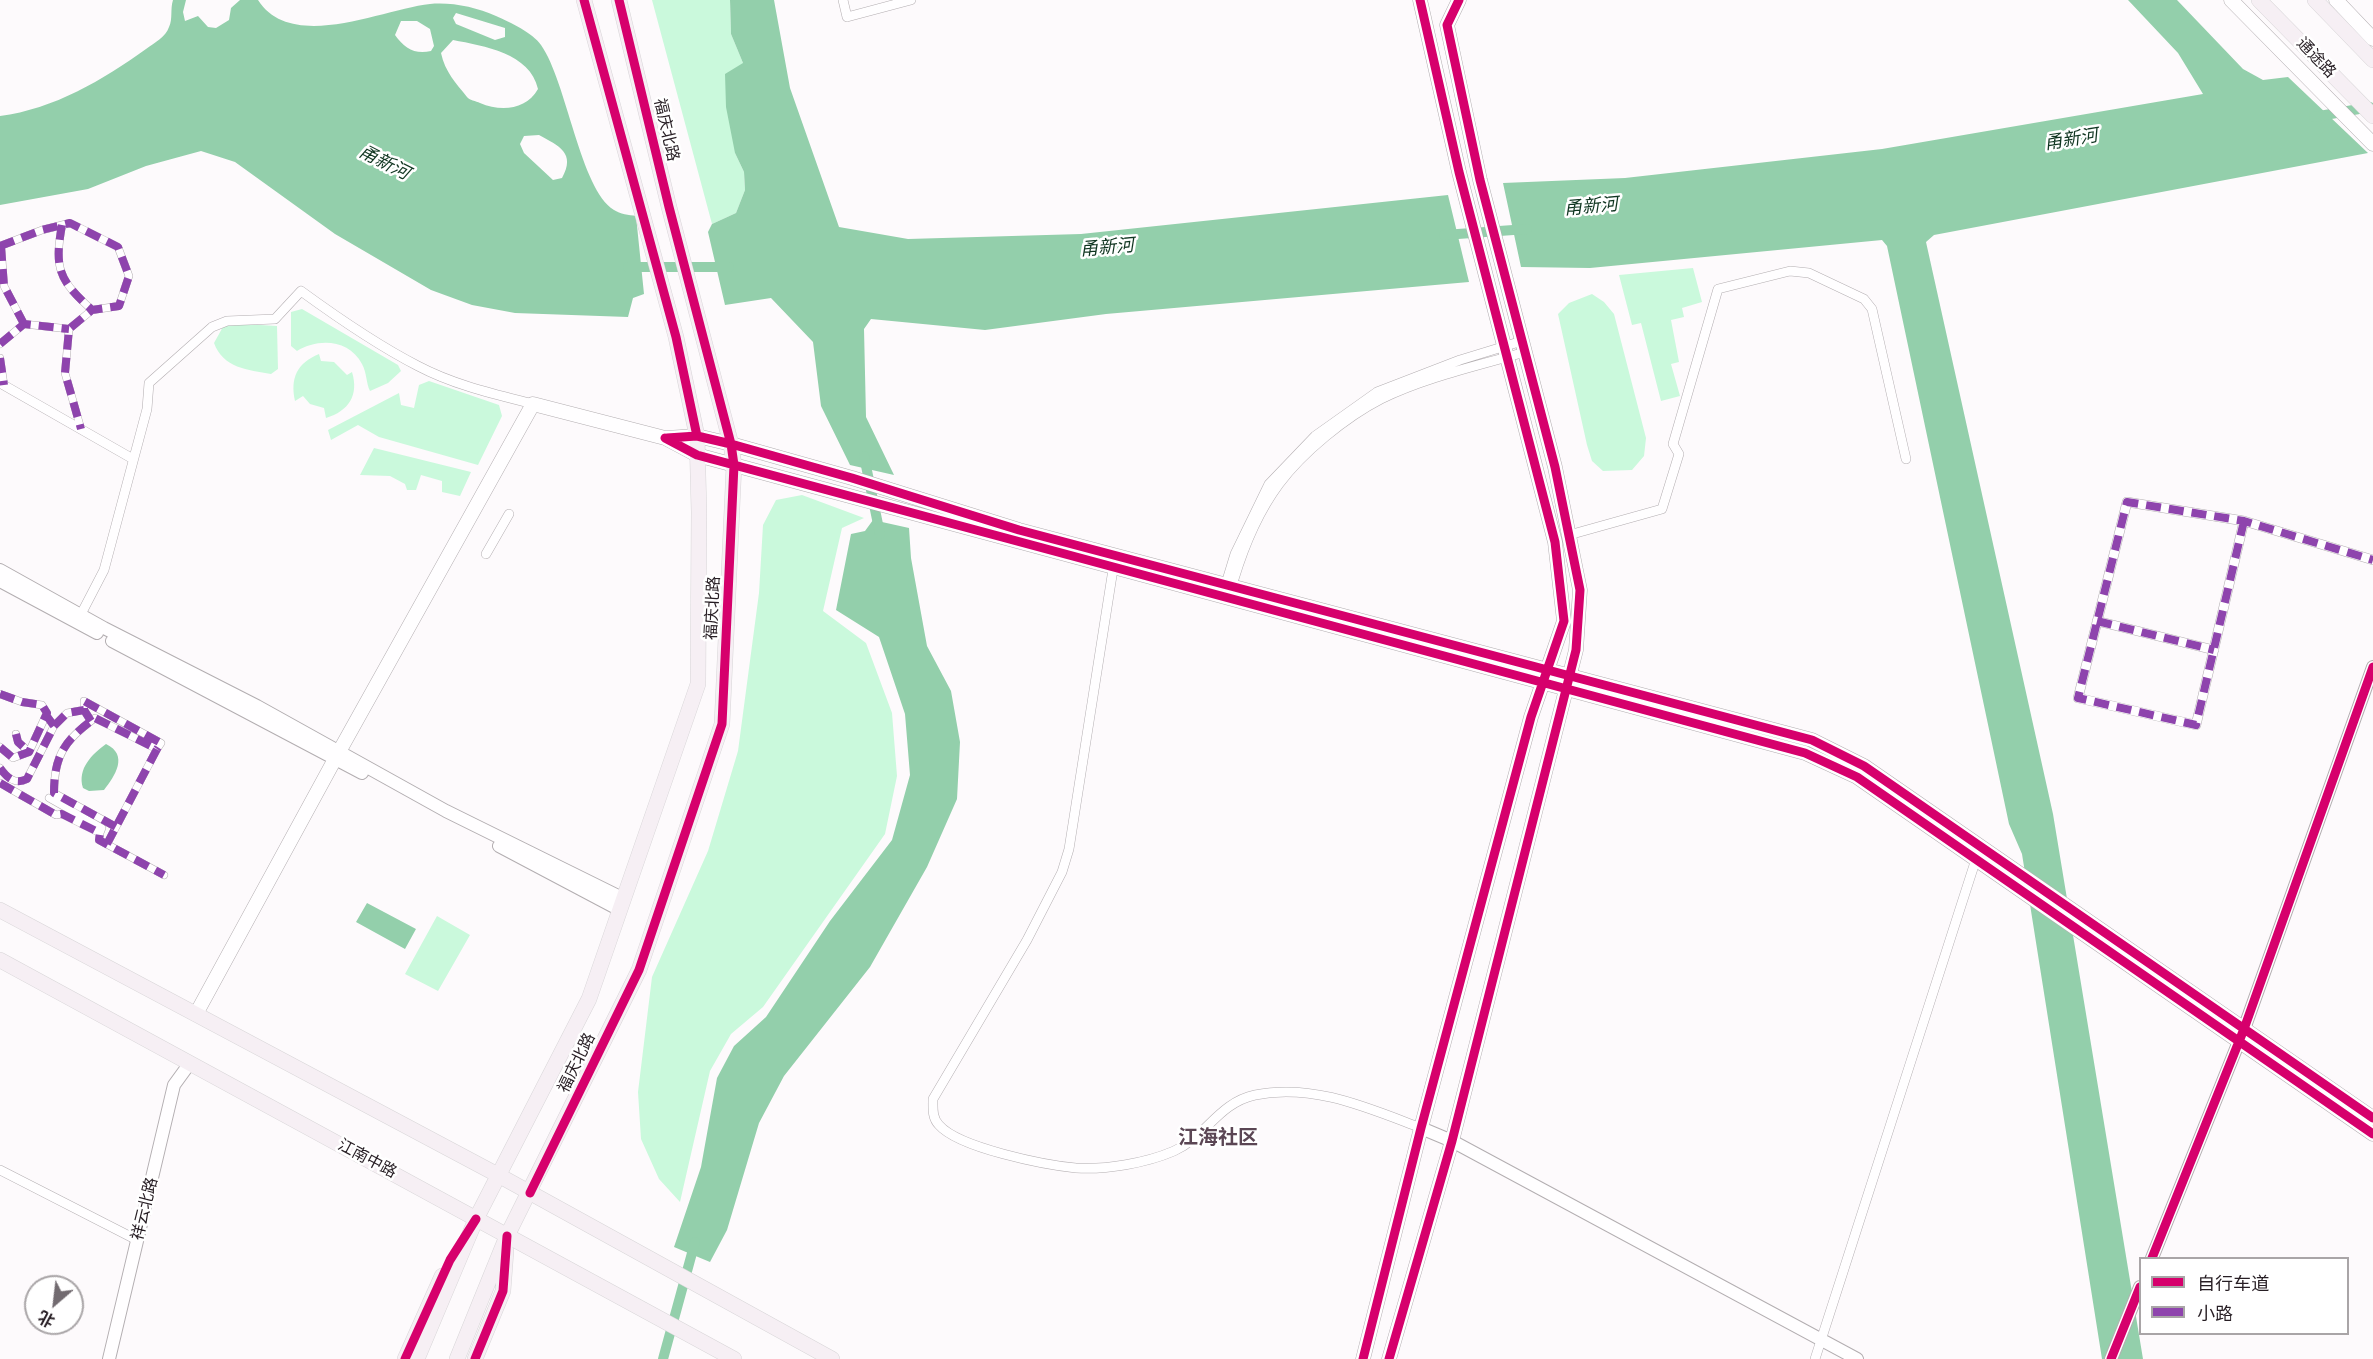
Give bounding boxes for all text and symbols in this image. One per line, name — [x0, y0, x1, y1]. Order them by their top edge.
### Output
street label: 通途路 — [2292, 34, 2340, 82]
street label: 福庆北路 — [649, 97, 683, 163]
water label: 甬新河 — [2043, 125, 2099, 155]
water label: 甬新河 — [355, 141, 413, 185]
water label: 甬新河 — [1563, 194, 1619, 220]
water label: 甬新河 — [1079, 235, 1135, 261]
street label: 福庆北路 — [702, 576, 724, 640]
street label: 福庆北路 — [554, 1030, 600, 1096]
district label: 江海社区 — [1178, 1126, 1258, 1150]
street label: 江南中路 — [334, 1136, 400, 1182]
street label: 祥云北路 — [128, 1176, 162, 1242]
legend — [2139, 1257, 2349, 1335]
text: 自行车道 — [2197, 1273, 2269, 1295]
north arrow — [24, 1275, 84, 1335]
text: 小路 — [2197, 1303, 2233, 1325]
text: 北 — [35, 1307, 58, 1332]

